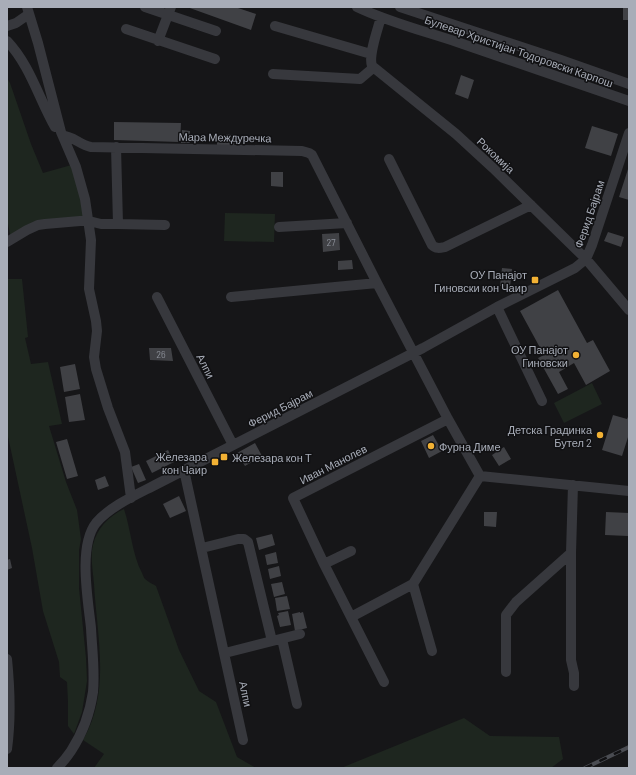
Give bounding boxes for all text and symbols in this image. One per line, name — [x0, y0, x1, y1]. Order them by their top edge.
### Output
street label: Булевар Христијан Тодоровски Карпош — [423, 13, 615, 90]
street label: Мара Междуречка — [178, 130, 273, 144]
street label: Рокомија — [475, 134, 518, 176]
street label: Ферид Бајрам — [571, 178, 607, 250]
house number: 27 — [326, 237, 336, 248]
place label: ОУ Панајот Гиновски кон Чаир — [434, 268, 527, 294]
marker: ОУ Панајот Гиновски кон Чаир — [530, 275, 540, 285]
place label: ОУ Панајот Гиновски — [511, 343, 568, 369]
house number: 26 — [156, 349, 166, 360]
marker: ОУ Панајот Гиновски — [571, 350, 581, 360]
street label: Алпи — [194, 352, 218, 380]
street label: Ферид Бајрам — [245, 386, 315, 430]
place label: Детска Градинка Бутел 2 — [508, 423, 593, 449]
marker: Детска Градинка Бутел 2 — [595, 430, 605, 440]
place label: Фурна Диме — [439, 440, 501, 453]
street label: Иван Манолев — [297, 441, 369, 487]
marker: Фурна Диме — [426, 441, 436, 451]
place label: Железара кон Чаир — [156, 450, 208, 476]
place label: Железара кон Т — [232, 451, 312, 464]
marker: Железара кон Т — [219, 452, 229, 462]
marker: Железара кон Чаир — [210, 457, 220, 467]
street label: Алпи — [237, 680, 255, 708]

